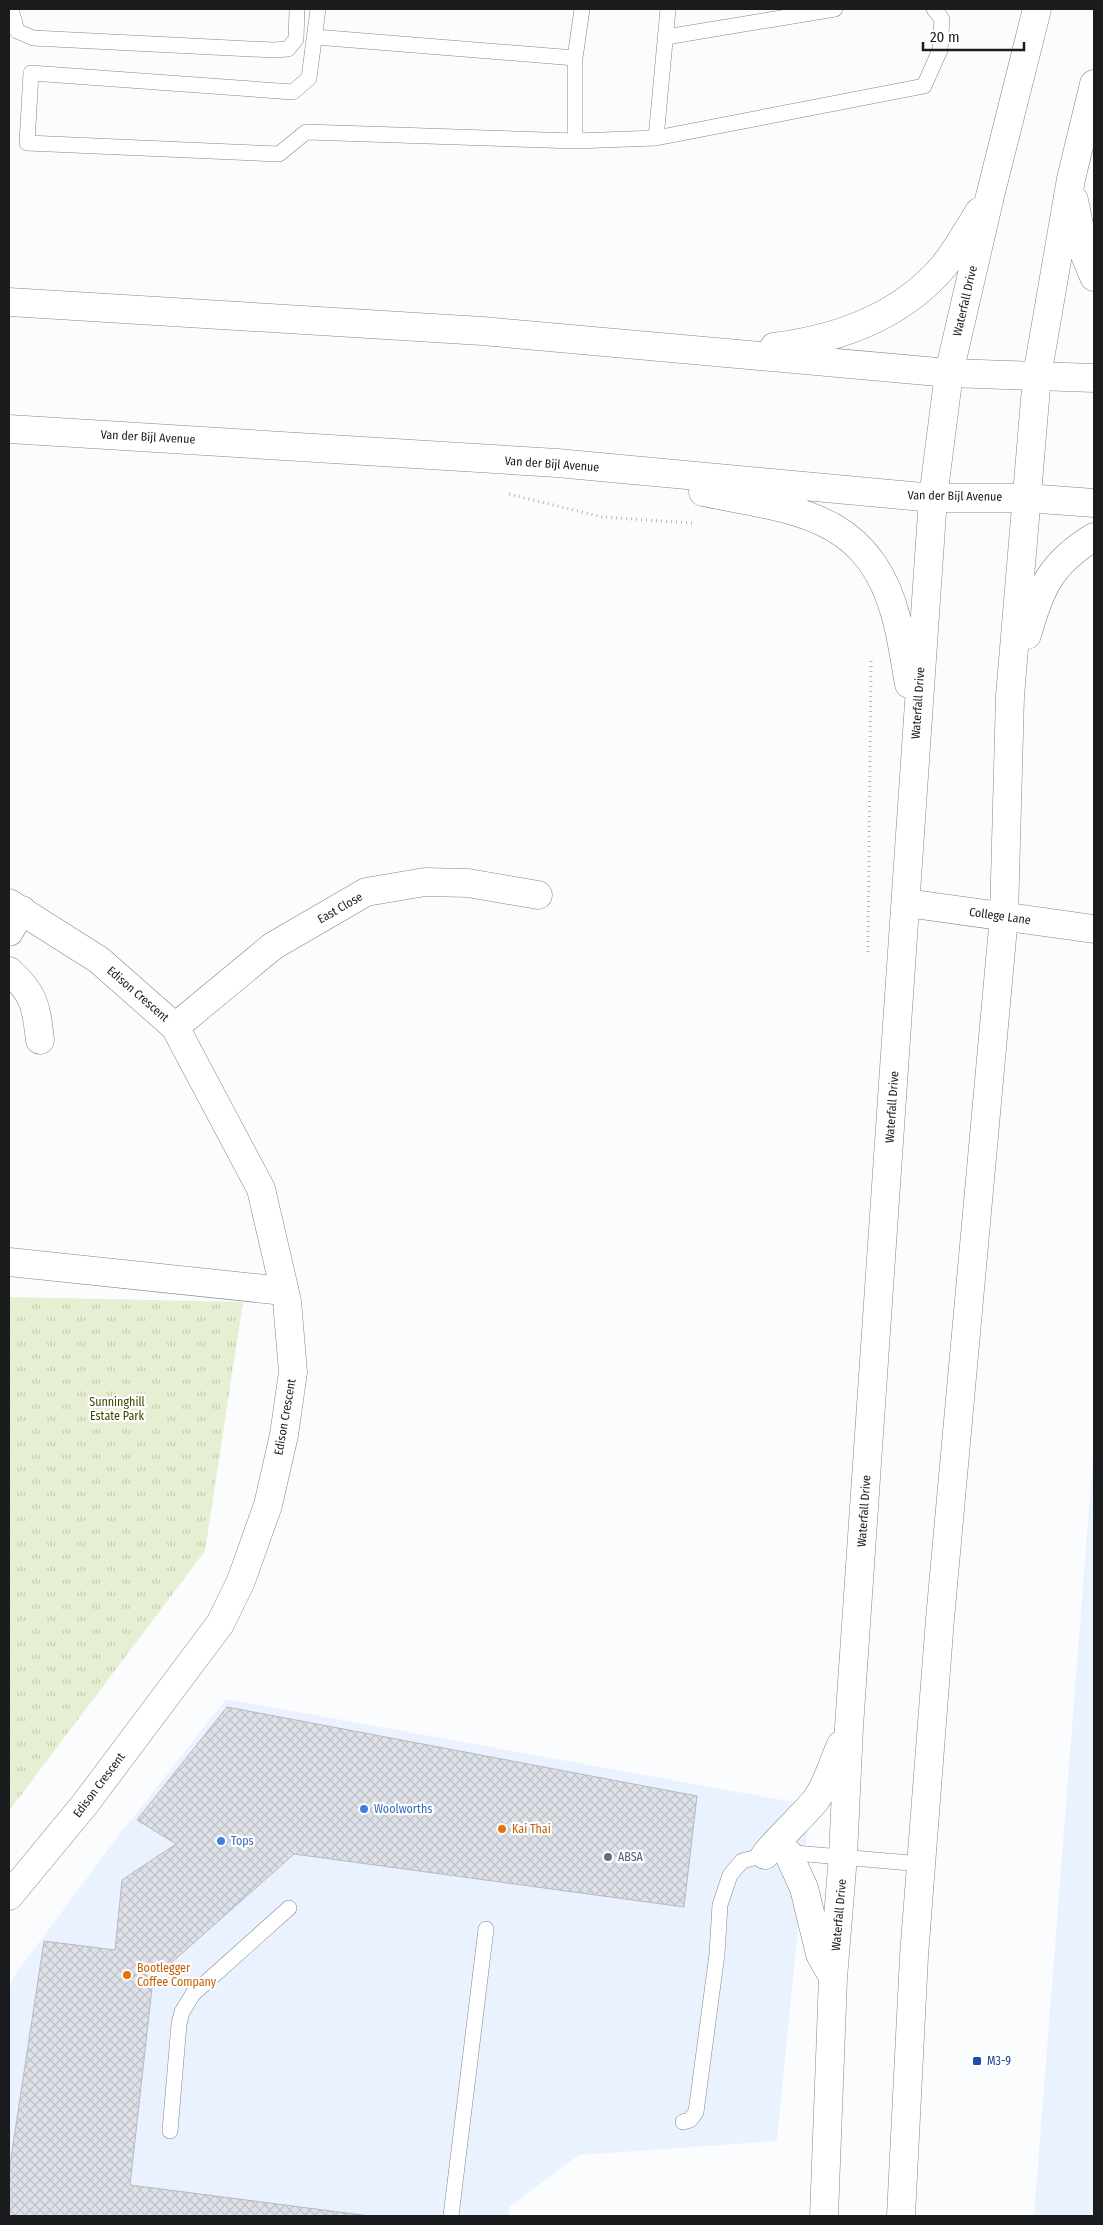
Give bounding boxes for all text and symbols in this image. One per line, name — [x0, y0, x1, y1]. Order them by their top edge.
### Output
scale bar — [923, 20, 1024, 52]
text: 20 m — [930, 28, 960, 46]
street label: Waterfall Drive — [950, 264, 980, 338]
street label: Van der Bijl Avenue — [100, 428, 196, 446]
street label: Van der Bijl Avenue — [504, 454, 600, 474]
street label: Van der Bijl Avenue — [908, 488, 1003, 504]
street label: Waterfall Drive — [909, 666, 928, 739]
street label: East Close — [315, 890, 365, 926]
street label: College Lane — [968, 905, 1032, 927]
street label: Edison Crescent — [104, 963, 172, 1025]
street label: Waterfall Drive — [883, 1070, 902, 1143]
street label: Edison Crescent — [271, 1378, 299, 1456]
park label: Sunninghill Estate Park — [89, 1395, 145, 1423]
street label: Waterfall Drive — [855, 1474, 874, 1547]
street label: Edison Crescent — [70, 1750, 128, 1820]
place label: Woolworths — [374, 1802, 432, 1816]
marker: Woolworths — [358, 1803, 370, 1815]
place label: Kai Thai — [512, 1822, 551, 1836]
marker: Kai Thai — [496, 1823, 508, 1835]
place label: Tops — [231, 1834, 254, 1848]
marker: Tops — [215, 1835, 227, 1847]
place label: ABSA — [618, 1850, 644, 1864]
marker: ABSA — [602, 1851, 614, 1863]
street label: Waterfall Drive — [829, 1878, 849, 1952]
place label: Bootlegger Coffee Company — [137, 1961, 217, 1989]
marker: Bootlegger Coffee Company — [121, 1969, 133, 1981]
place label: M3-9 — [987, 2054, 1011, 2068]
marker: M3-9 — [971, 2055, 983, 2067]

